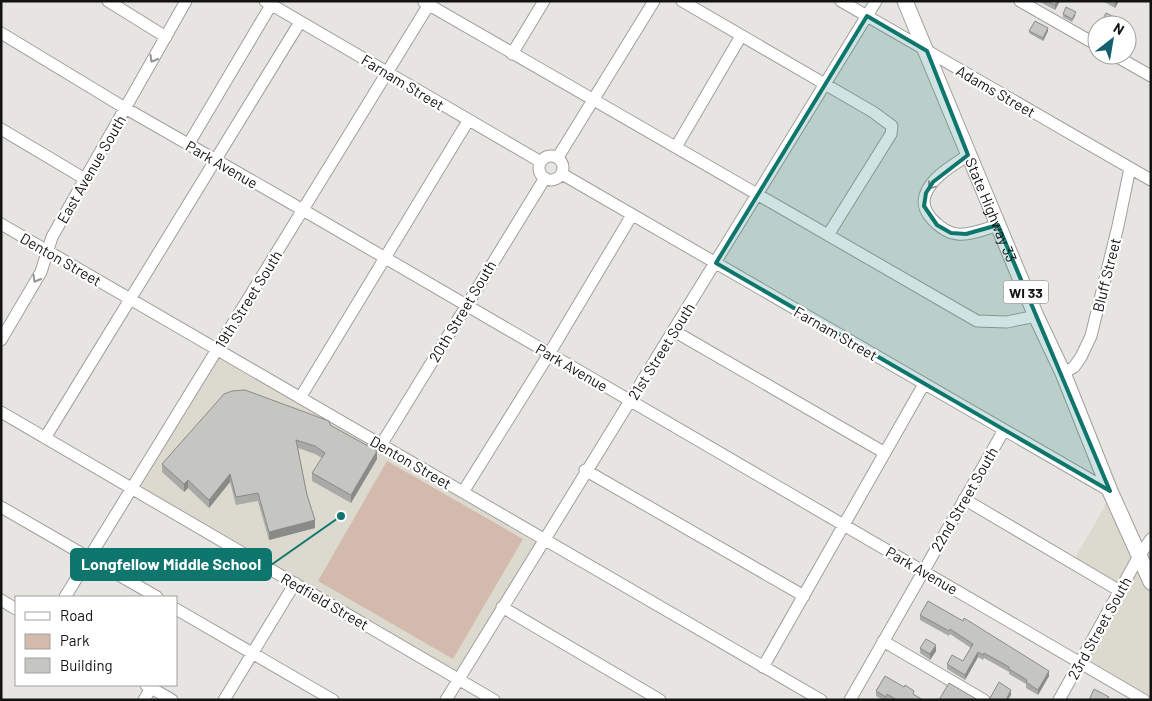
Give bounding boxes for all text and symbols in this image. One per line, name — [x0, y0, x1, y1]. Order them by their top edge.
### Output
north arrow — [1087, 15, 1137, 65]
text: N — [1111, 19, 1127, 38]
street label: Farnam Street — [358, 50, 448, 114]
one-way arrow — [150, 53, 160, 62]
street label: Adams Street — [953, 61, 1039, 121]
street label: East Avenue South — [53, 112, 129, 226]
street label: Park Avenue — [183, 136, 261, 192]
street label: State Highway 33 — [962, 155, 1021, 265]
one-way arrow — [928, 180, 937, 190]
street label: Denton Street — [17, 229, 105, 289]
street label: Bluff Street — [1088, 236, 1124, 314]
street label: 19th Street South — [211, 247, 285, 351]
street label: 20th Street South — [425, 257, 499, 365]
one-way arrow — [33, 274, 43, 283]
road number: WI 33 — [1004, 280, 1048, 304]
street label: 21st Street South — [624, 299, 698, 403]
street label: Farnam Street — [791, 302, 881, 364]
street label: Park Avenue — [533, 339, 611, 395]
street label: Denton Street — [367, 432, 455, 492]
street label: 22nd Street South — [927, 444, 1001, 554]
street label: Park Avenue — [883, 542, 961, 598]
callout: Longfellow Middle School — [71, 549, 271, 580]
text: Longfellow Middle School — [81, 554, 261, 573]
street label: Redfield Street — [278, 569, 372, 633]
street label: 23rd Street South — [1063, 573, 1135, 683]
legend — [15, 596, 178, 686]
text: Road — [60, 606, 93, 624]
text: Park — [60, 631, 90, 649]
text: Building — [60, 656, 113, 674]

